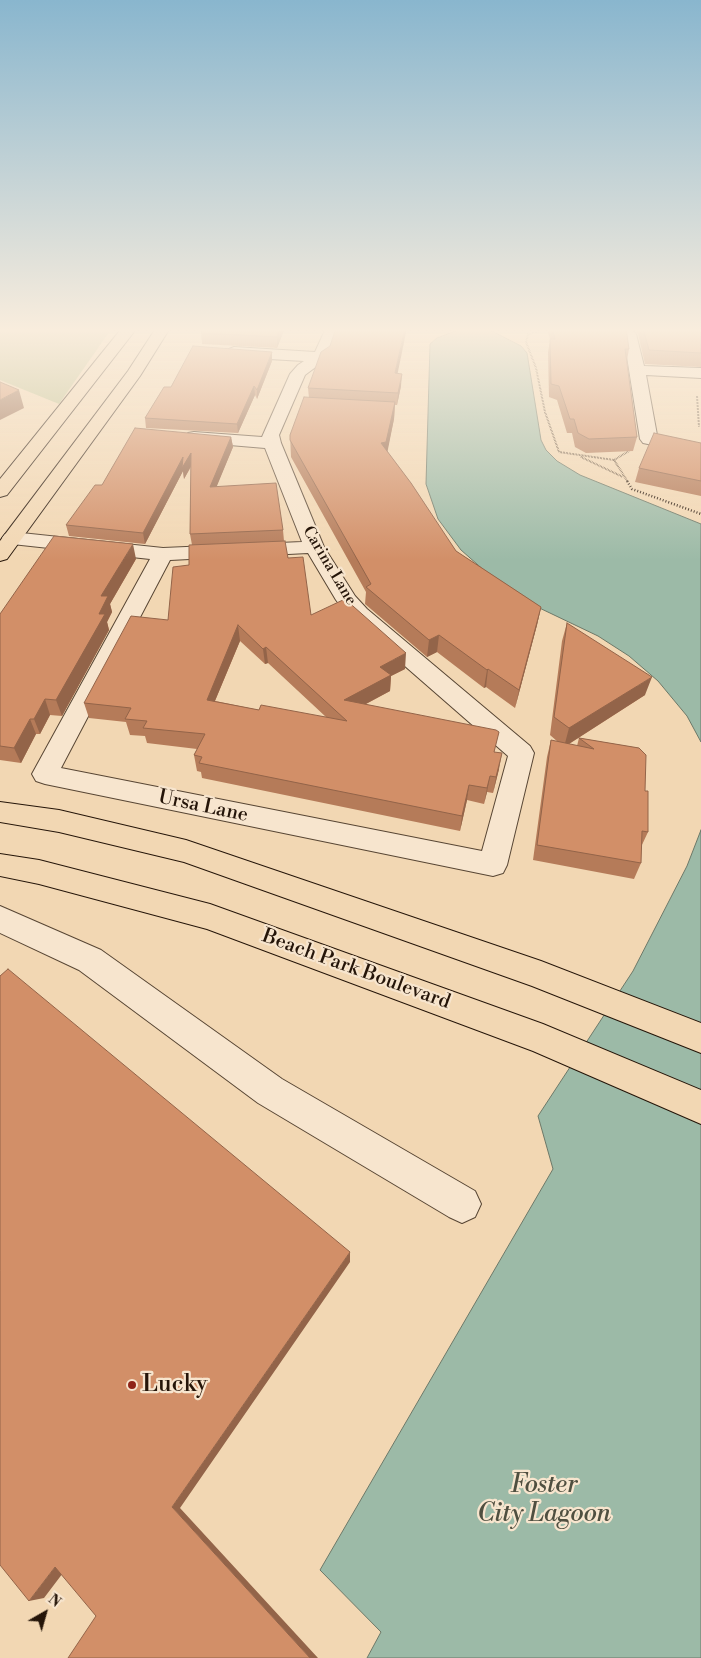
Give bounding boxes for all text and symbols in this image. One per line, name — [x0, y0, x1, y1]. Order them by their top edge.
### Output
street label: Carina Lane — [298, 523, 360, 609]
street label: Ursa Lane — [156, 786, 250, 828]
street label: Beach Park Boulevard — [259, 925, 453, 1015]
place label: Lucky — [142, 1371, 208, 1399]
marker: Lucky — [126, 1379, 138, 1391]
water label: Foster City Lagoon — [477, 1471, 611, 1530]
north arrow — [20, 1588, 70, 1638]
text: N — [44, 1591, 64, 1612]

